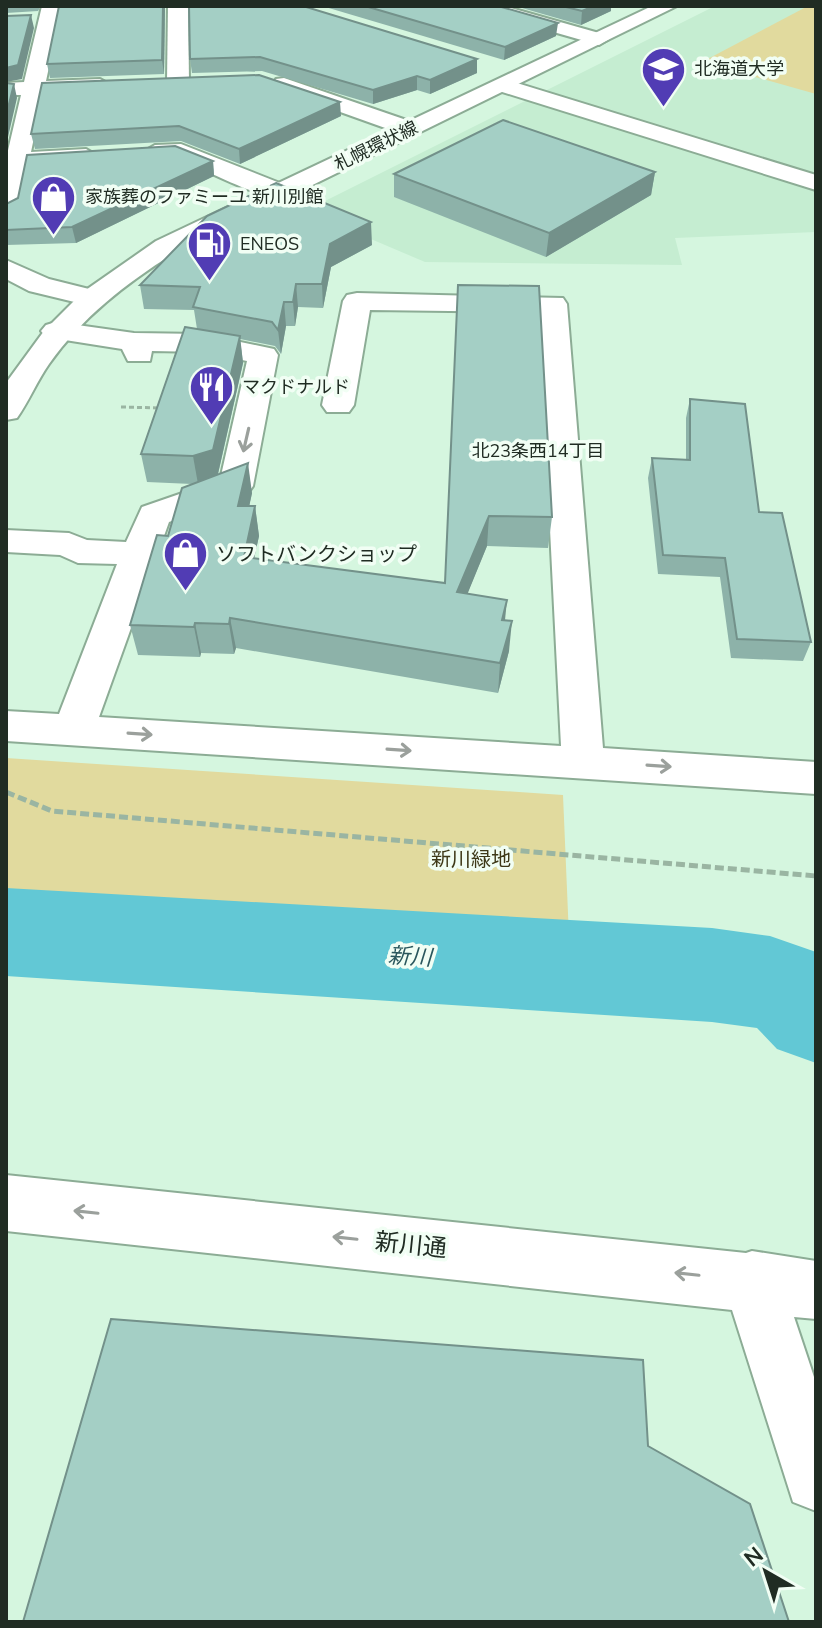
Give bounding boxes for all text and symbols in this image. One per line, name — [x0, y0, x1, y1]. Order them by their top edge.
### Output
school or university icon: 北海道大学 — [639, 45, 687, 108]
place label: 北海道大学 — [694, 57, 784, 81]
street label: 札幌環状線 — [330, 115, 422, 177]
shop icon: 家族葬のファミーユ 新川別館 — [30, 173, 78, 236]
place label: 家族葬のファミーユ 新川別館 — [85, 185, 324, 209]
fuel station icon: ENEOS — [185, 220, 233, 283]
place label: ENEOS — [240, 232, 299, 256]
restaurant icon: マクドナルド — [187, 363, 235, 426]
place label: マクドナルド — [242, 375, 350, 399]
one-way arrow — [238, 427, 253, 452]
district label: 北23条西14丁目 — [471, 439, 605, 463]
shop icon: ソフトバンクショップ — [161, 530, 209, 593]
place label: ソフトバンクショップ — [216, 541, 417, 568]
one-way arrow — [126, 727, 153, 742]
one-way arrow — [385, 743, 412, 758]
one-way arrow — [645, 759, 672, 774]
park label: 新川緑地 — [431, 846, 511, 873]
water label: 新川 — [387, 941, 435, 973]
one-way arrow — [73, 1204, 100, 1219]
street label: 新川通 — [374, 1225, 448, 1265]
one-way arrow — [332, 1231, 359, 1246]
one-way arrow — [674, 1266, 701, 1281]
north arrow — [726, 1532, 806, 1612]
text: N — [738, 1540, 770, 1574]

